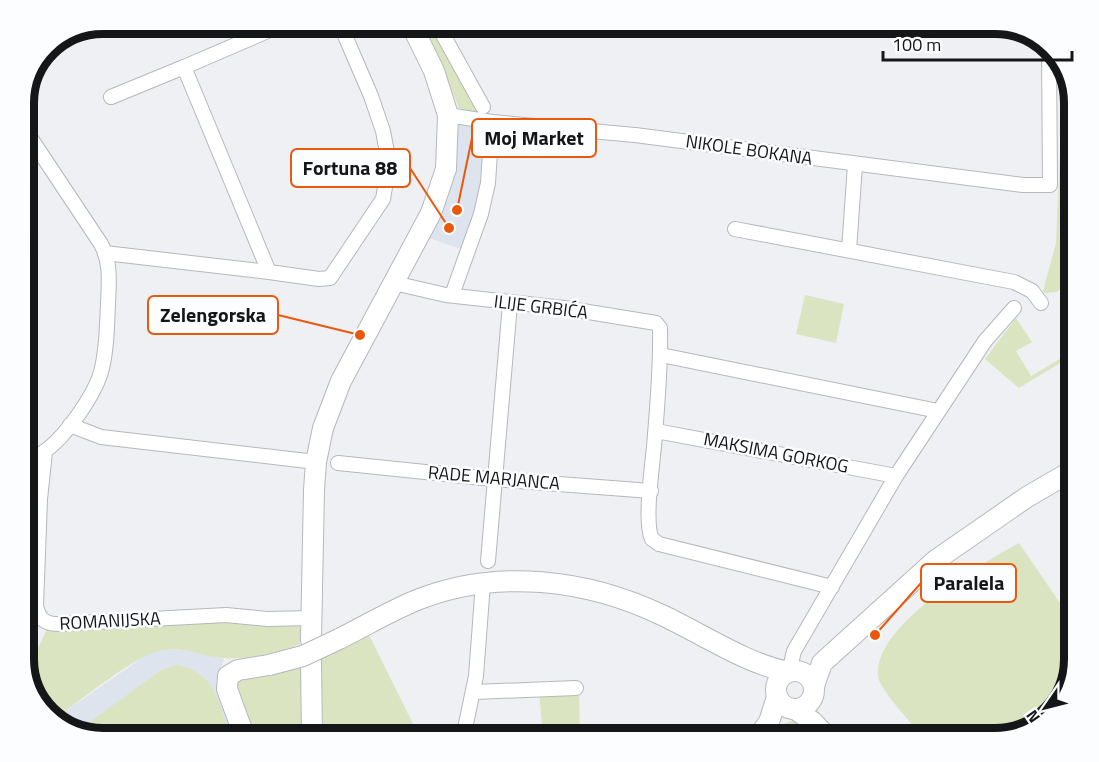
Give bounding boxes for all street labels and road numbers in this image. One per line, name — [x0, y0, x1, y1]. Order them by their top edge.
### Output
street label: NIKOLE BOKANA — [684, 127, 814, 172]
street label: ILIJE GRBIĆA — [492, 287, 590, 326]
street label: MAKSIMA GORKOG — [701, 425, 851, 480]
street label: RADE MARJANCA — [427, 458, 562, 497]
street label: ROMANIJSKA — [59, 604, 161, 637]

